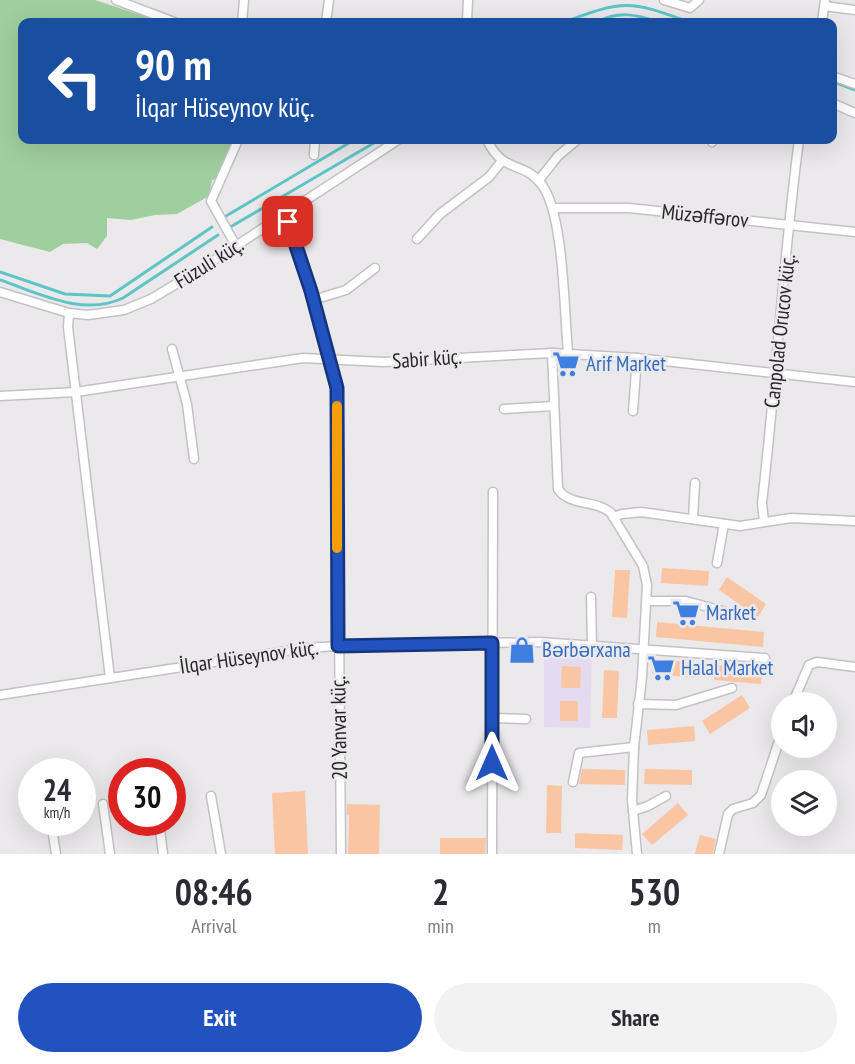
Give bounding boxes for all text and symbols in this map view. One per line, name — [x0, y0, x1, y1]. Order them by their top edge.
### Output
text: 90 m — [135, 37, 212, 92]
icon: left — [36, 42, 114, 120]
text: İlqar Hüseynov küç. — [135, 90, 315, 124]
pin — [262, 196, 313, 247]
street label: Müzəffərov — [660, 198, 751, 234]
icon: arrive — [271, 205, 304, 238]
street label: Füzuli küç. — [169, 231, 248, 294]
street label: Canpolad Orucov küç. — [758, 253, 801, 409]
street label: Sabir küç. — [391, 343, 463, 374]
supermarket icon: Arif Market — [551, 349, 581, 379]
place label: Arif Market — [586, 350, 666, 377]
supermarket icon: Market — [671, 598, 701, 628]
place label: Market — [706, 599, 756, 626]
street label: İlqar Hüseynov küç. — [178, 633, 320, 680]
shop icon: Bərbərxana — [507, 635, 537, 665]
place label: Bərbərxana — [542, 636, 631, 663]
supermarket icon: Halal Market — [646, 653, 676, 683]
place label: Halal Market — [681, 654, 773, 681]
street label: 20 Yanvar küç. — [324, 676, 353, 780]
map controls — [771, 692, 837, 836]
button: sound — [771, 692, 837, 758]
position arrow — [460, 731, 524, 795]
speed limit sign: 30 — [108, 758, 186, 836]
text: 24 — [43, 770, 71, 809]
button: layers — [771, 770, 837, 836]
text: km/h — [44, 803, 70, 822]
text: 08:46 — [175, 868, 253, 915]
text: 2 — [432, 868, 449, 915]
text: 530 — [629, 868, 680, 915]
text: Arrival — [191, 913, 236, 939]
text: min — [428, 913, 454, 939]
text: m — [648, 913, 661, 939]
button: Exit — [18, 983, 422, 1052]
button: Share — [434, 983, 837, 1052]

